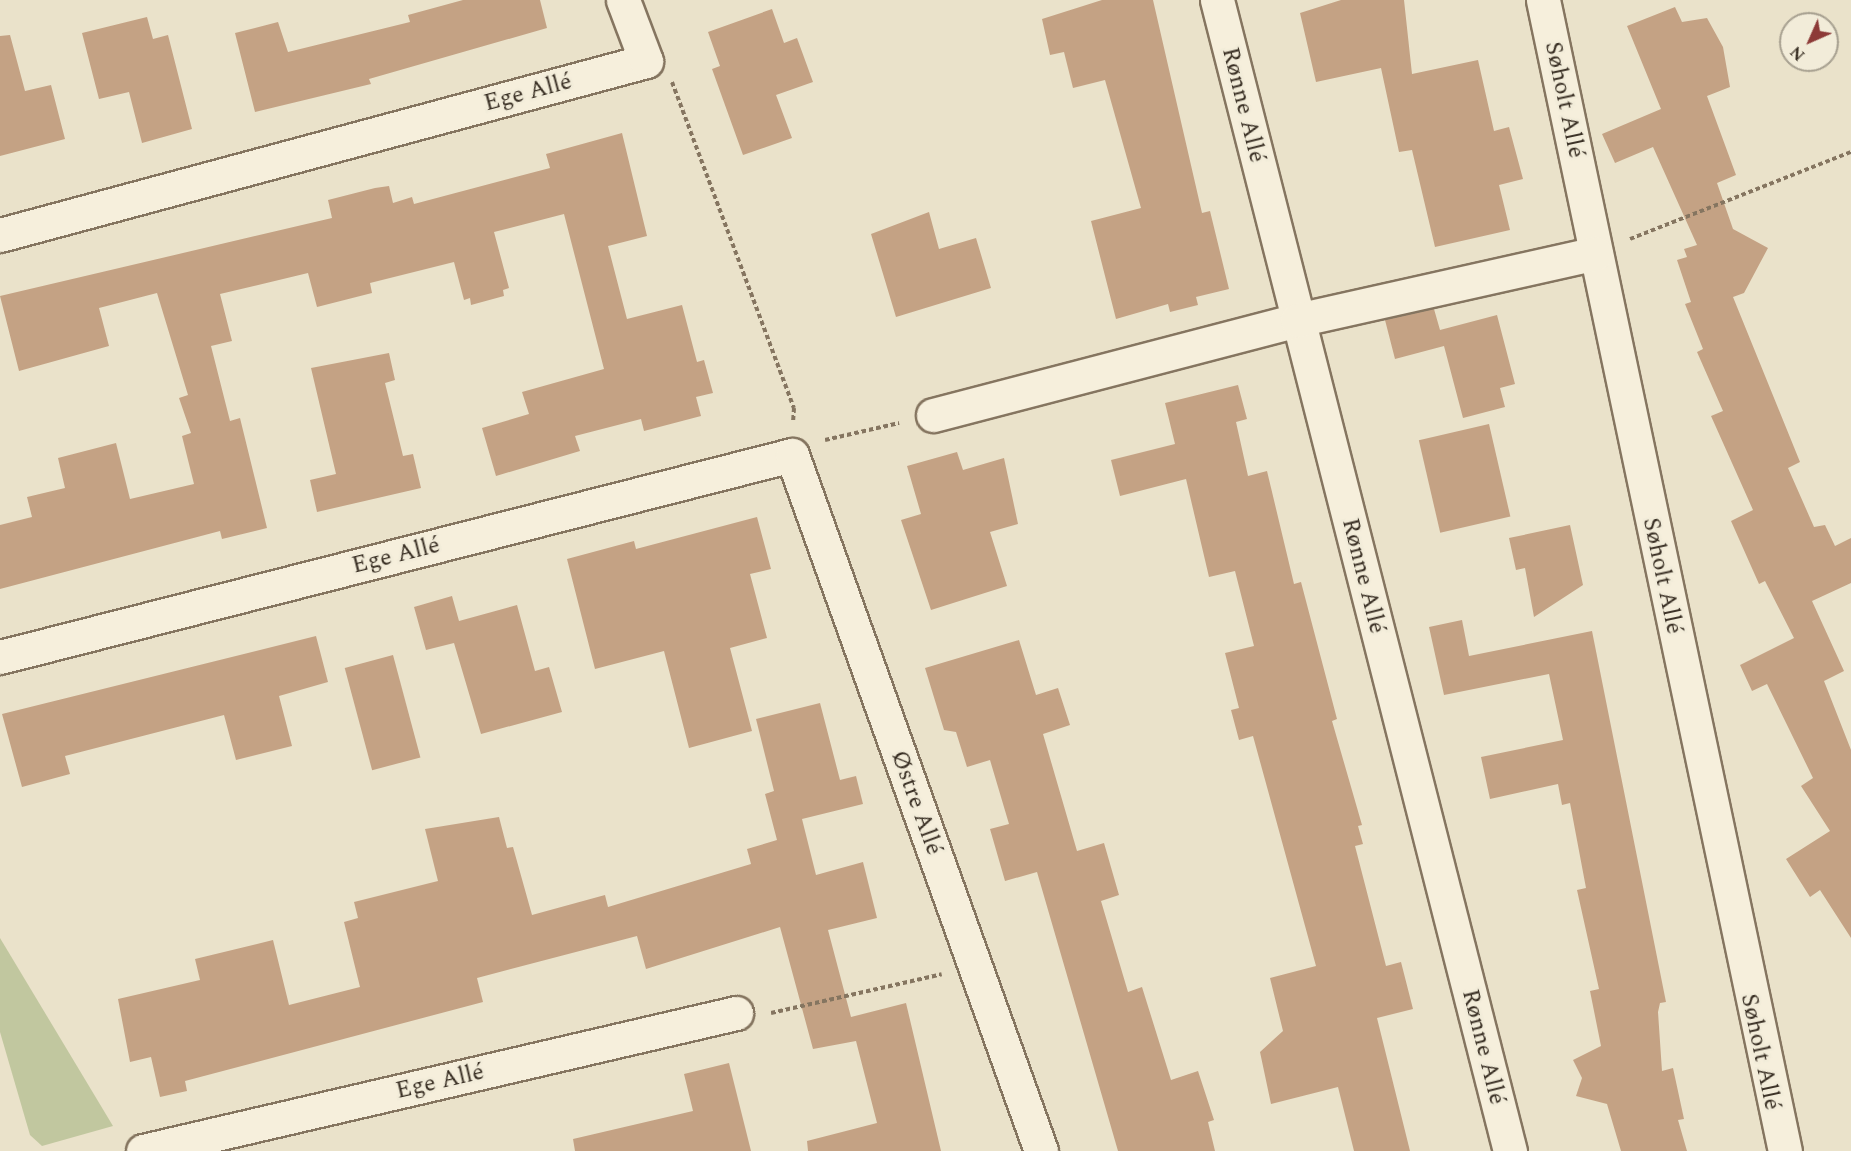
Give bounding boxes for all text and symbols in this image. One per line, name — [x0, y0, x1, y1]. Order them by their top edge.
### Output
north arrow — [1779, 12, 1839, 72]
street label: Søholt Allé — [1538, 39, 1590, 161]
text: N — [1785, 40, 1811, 66]
street label: Rønne Allé — [1215, 44, 1271, 166]
street label: Ege Allé — [481, 67, 575, 119]
street label: Rønne Allé — [1335, 515, 1391, 637]
street label: Søholt Allé — [1636, 515, 1688, 637]
street label: Ege Allé — [349, 531, 443, 581]
street label: Østre Allé — [884, 747, 948, 859]
street label: Rønne Allé — [1455, 986, 1511, 1108]
street label: Søholt Allé — [1734, 991, 1786, 1113]
street label: Ege Allé — [393, 1058, 487, 1106]

